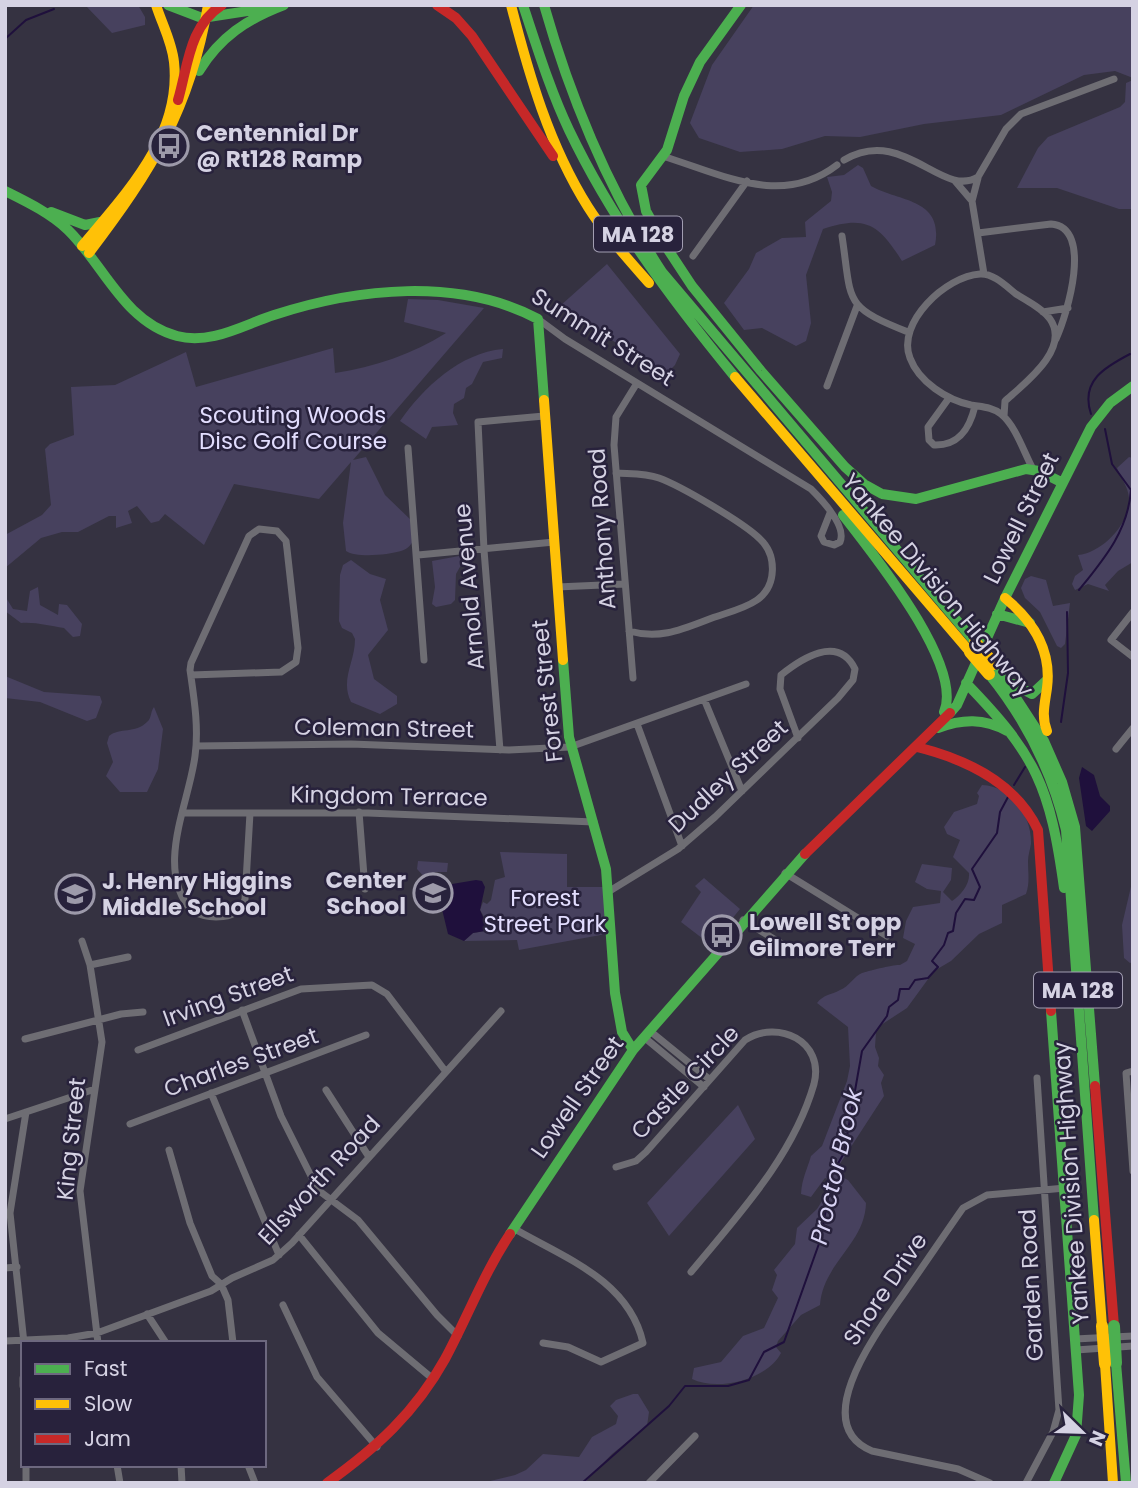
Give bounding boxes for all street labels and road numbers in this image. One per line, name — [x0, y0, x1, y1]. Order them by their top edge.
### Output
road number: MA 128 — [594, 216, 682, 252]
street label: Summit Street — [525, 280, 681, 394]
street label: Anthony Road — [580, 447, 624, 611]
street label: Lowell Street — [975, 447, 1067, 589]
street label: Yankee Division Highway — [835, 466, 1041, 704]
street label: Arnold Avenue — [446, 502, 492, 672]
street label: Forest Street — [524, 618, 570, 764]
street label: Coleman Street — [294, 710, 474, 746]
street label: Dudley Street — [661, 712, 795, 840]
street label: Kingdom Terrace — [290, 778, 488, 814]
street label: Irving Street — [158, 958, 298, 1034]
road number: MA 128 — [1034, 972, 1122, 1007]
street label: Castle Circle — [624, 1018, 746, 1146]
street label: Charles Street — [159, 1019, 323, 1105]
street label: Lowell Street — [523, 1029, 631, 1165]
street label: Yankee Division Highway — [1045, 1041, 1097, 1325]
street label: King Street — [49, 1076, 93, 1202]
street label: Ellsworth Road — [251, 1108, 387, 1252]
street label: Garden Road — [1011, 1208, 1051, 1362]
street label: Shore Drive — [836, 1226, 934, 1352]

